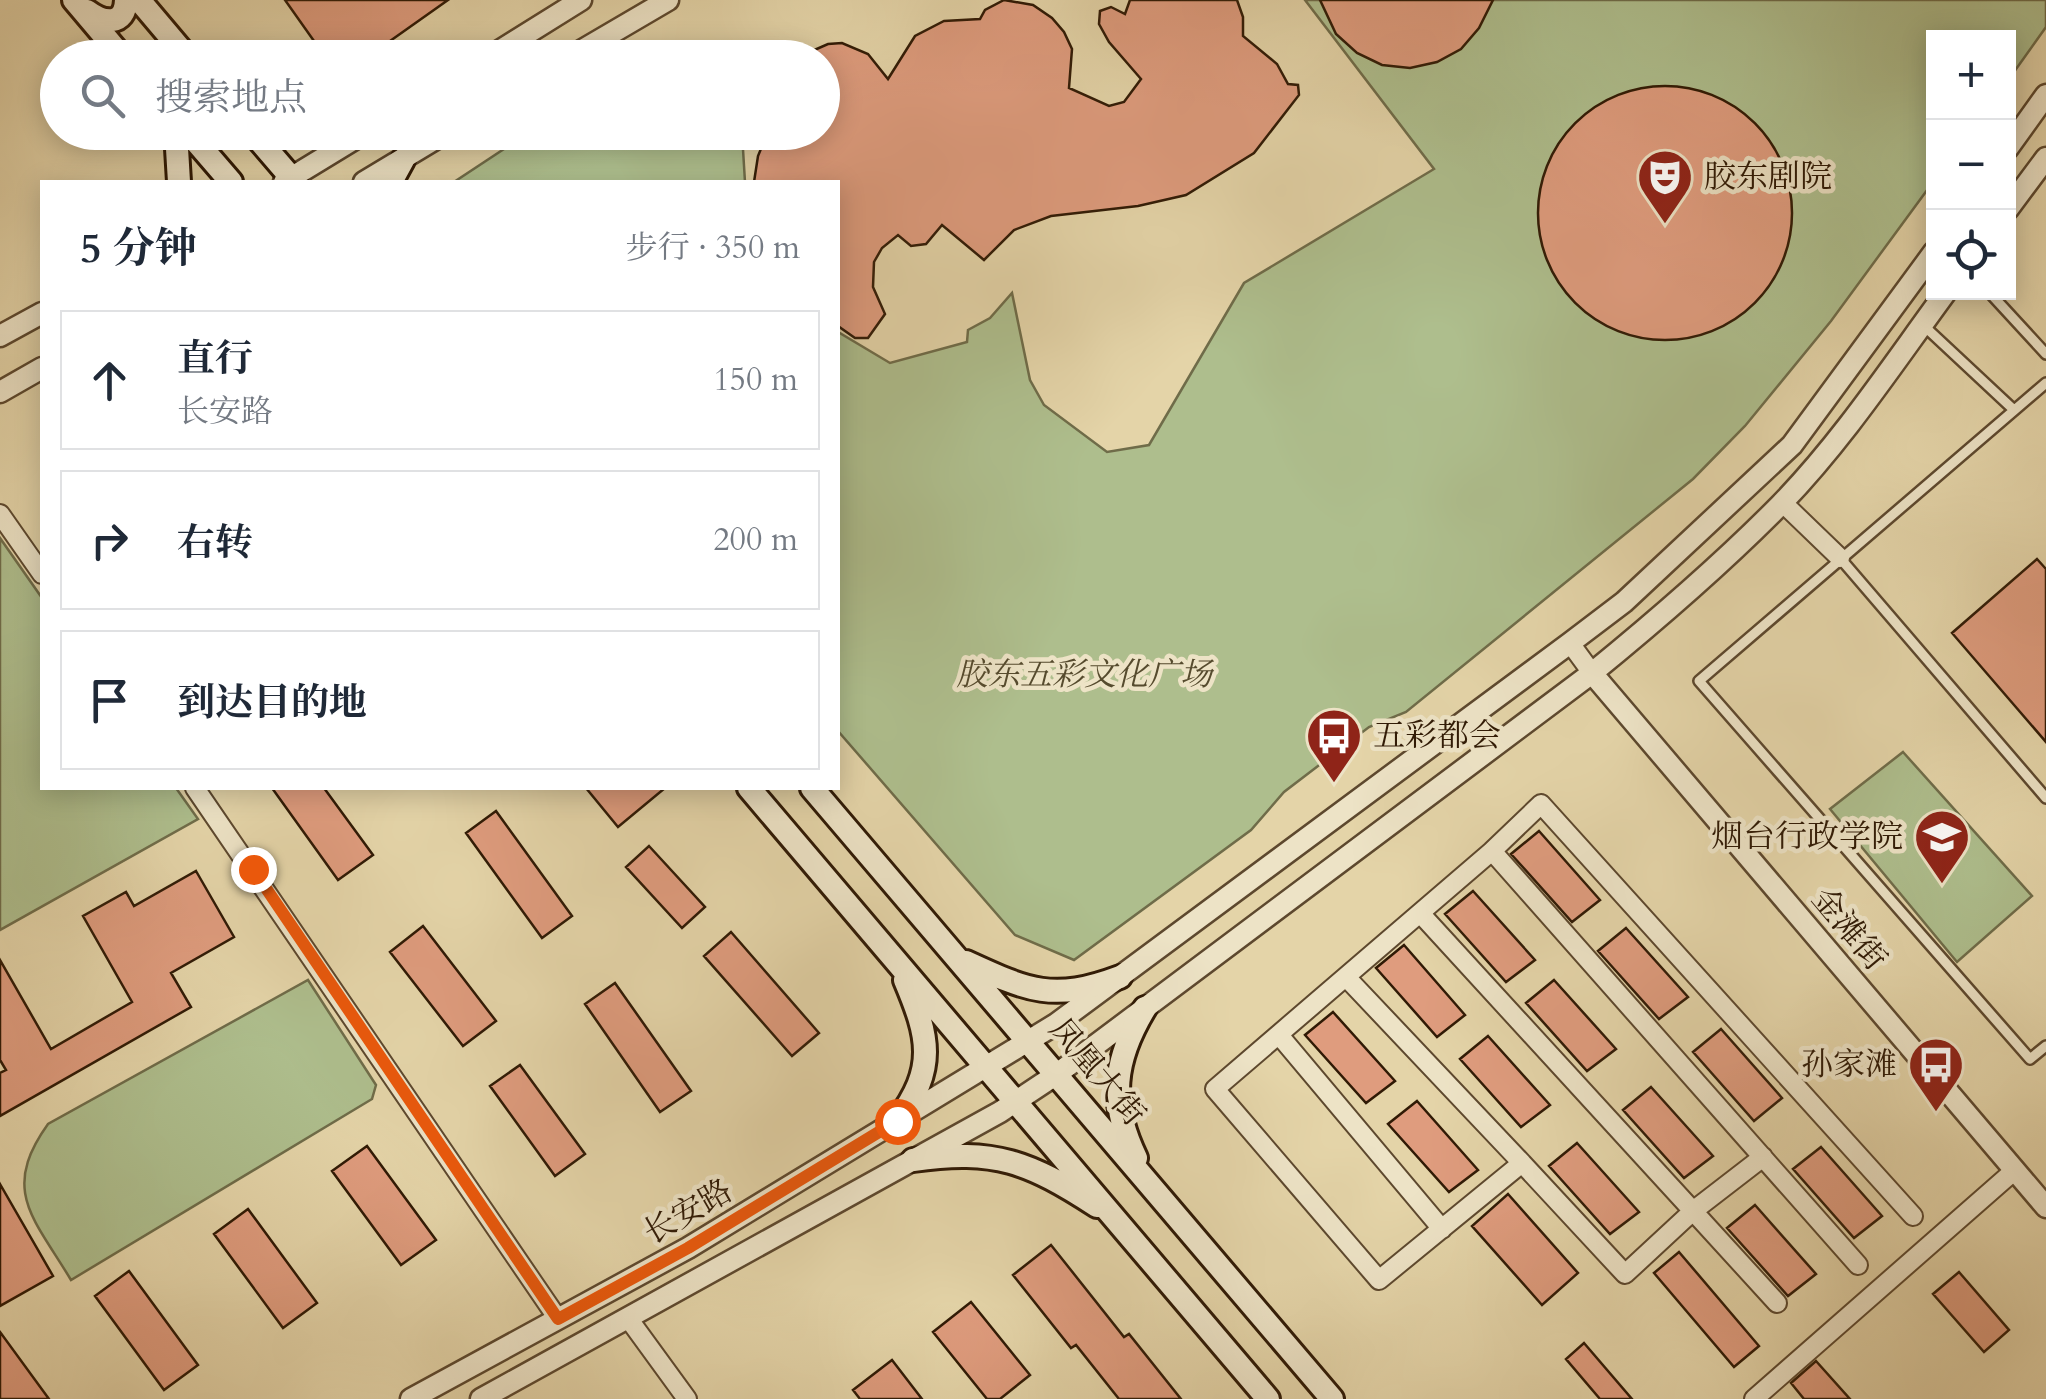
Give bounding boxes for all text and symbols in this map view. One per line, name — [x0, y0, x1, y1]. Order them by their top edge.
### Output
map controls — [1926, 30, 2016, 300]
button: + — [1926, 30, 2016, 120]
search box — [40, 40, 840, 150]
icon: search — [75, 68, 130, 123]
text: 搜索地点 — [155, 72, 307, 124]
button: − — [1926, 120, 2016, 210]
theatre icon: 胶东剧院 — [1635, 147, 1695, 226]
place label: 胶东剧院 — [1704, 155, 1832, 199]
button: locate — [1926, 210, 2016, 300]
text: 5 分钟 — [80, 220, 197, 277]
text: 步行 · 350 m — [626, 226, 800, 270]
text: 直行 — [177, 333, 253, 385]
icon: ahead — [82, 353, 137, 408]
text: 150 m — [713, 358, 798, 402]
text: 长安路 — [177, 390, 273, 434]
icon: right — [82, 513, 137, 568]
text: 右转 — [177, 517, 253, 569]
text: 200 m — [713, 518, 798, 562]
park label: 胶东五彩文化广场 — [956, 653, 1215, 697]
icon: arrive — [82, 673, 137, 728]
text: 到达目的地 — [177, 677, 367, 729]
bus stop icon: 五彩都会 — [1304, 706, 1364, 785]
place label: 五彩都会 — [1373, 714, 1501, 758]
school or university icon: 烟台行政学院 — [1912, 807, 1972, 886]
place label: 烟台行政学院 — [1711, 815, 1903, 859]
route end — [231, 847, 277, 893]
street label: 金滩街 — [1801, 878, 1897, 980]
street label: 凤凰大街 — [1039, 1009, 1155, 1135]
bus stop icon: 孙家滩 — [1906, 1035, 1966, 1114]
place label: 孙家滩 — [1801, 1043, 1897, 1087]
route start — [875, 1099, 921, 1145]
street label: 长安路 — [635, 1169, 741, 1255]

